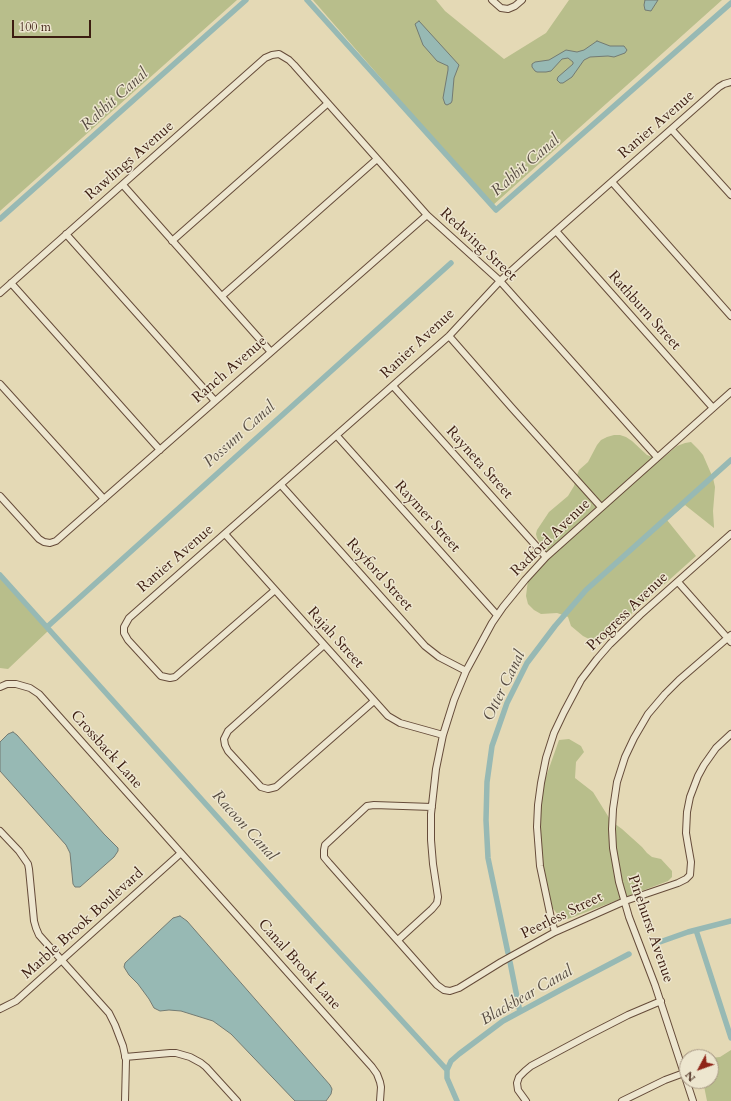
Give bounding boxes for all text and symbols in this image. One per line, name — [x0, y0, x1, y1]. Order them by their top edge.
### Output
scale bar — [14, 12, 93, 38]
text: 100 m — [19, 19, 51, 35]
water label: Rabbit Canal — [77, 65, 153, 135]
street label: Ranier Avenue — [615, 87, 699, 163]
street label: Rawlings Avenue — [82, 118, 178, 204]
water label: Rabbit Canal — [488, 131, 564, 201]
street label: Redwing Street — [436, 205, 520, 285]
street label: Rathburn Street — [604, 268, 684, 354]
street label: Ranier Avenue — [377, 305, 459, 383]
street label: Ranch Avenue — [189, 333, 271, 407]
water label: Possum Canal — [200, 398, 280, 472]
street label: Rayneta Street — [442, 423, 516, 503]
street label: Raymer Street — [390, 478, 464, 556]
street label: Radford Avenue — [507, 496, 595, 580]
street label: Ranier Avenue — [134, 521, 218, 597]
street label: Rayford Street — [342, 535, 416, 615]
street label: Progress Avenue — [584, 569, 672, 655]
street label: Rajah Street — [303, 604, 367, 672]
water label: Otter Canal — [480, 648, 530, 724]
street label: Crossback Lane — [66, 707, 146, 793]
water label: Racoon Canal — [207, 787, 281, 865]
street label: Marble Brook Boulevard — [18, 865, 148, 983]
street label: Pinehurst Avenue — [623, 873, 677, 985]
street label: Peerless Street — [518, 888, 606, 944]
street label: Canal Brook Lane — [254, 916, 344, 1014]
water label: Blackbear Canal — [478, 962, 576, 1030]
north arrow — [679, 1049, 719, 1089]
text: N — [682, 1068, 699, 1085]

